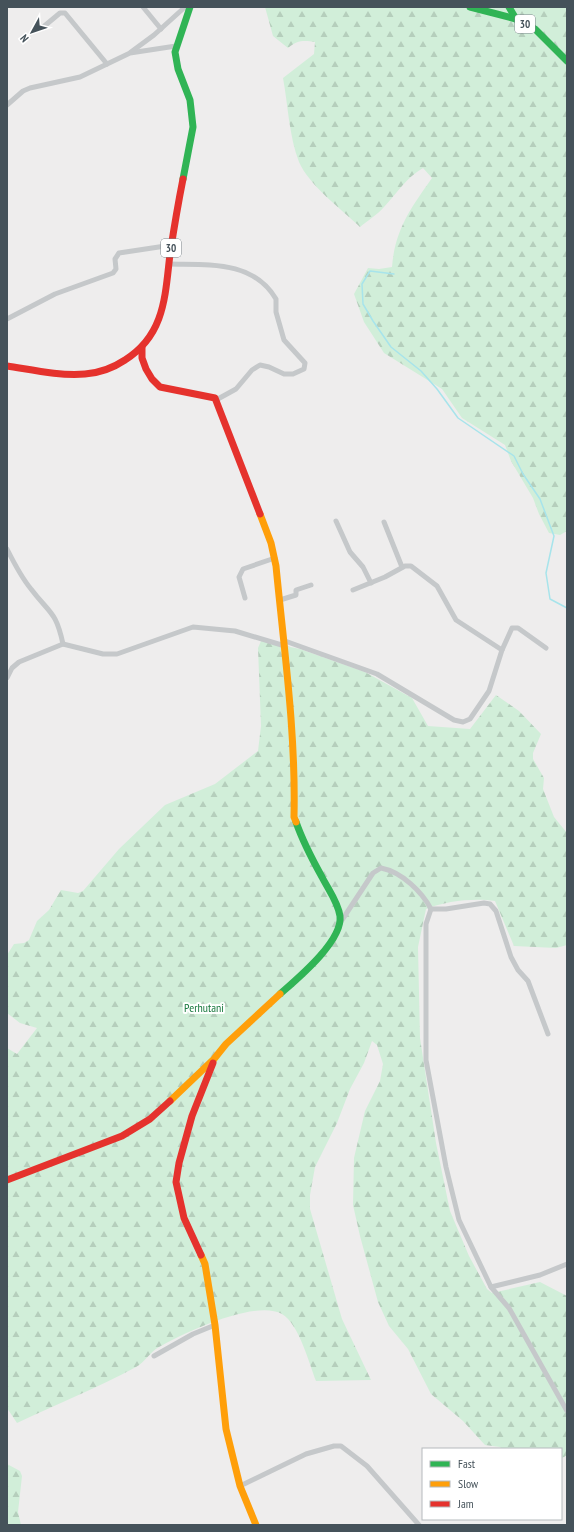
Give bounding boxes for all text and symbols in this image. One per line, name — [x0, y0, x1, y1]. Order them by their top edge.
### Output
north arrow — [12, 12, 52, 52]
road number: 30 — [515, 15, 535, 33]
text: N — [17, 32, 32, 45]
road number: 30 — [161, 239, 181, 257]
park label: Perhutani — [184, 1000, 224, 1015]
legend — [422, 1448, 562, 1520]
text: Fast — [458, 1456, 476, 1471]
text: Slow — [458, 1476, 479, 1491]
text: Jam — [457, 1496, 474, 1511]

